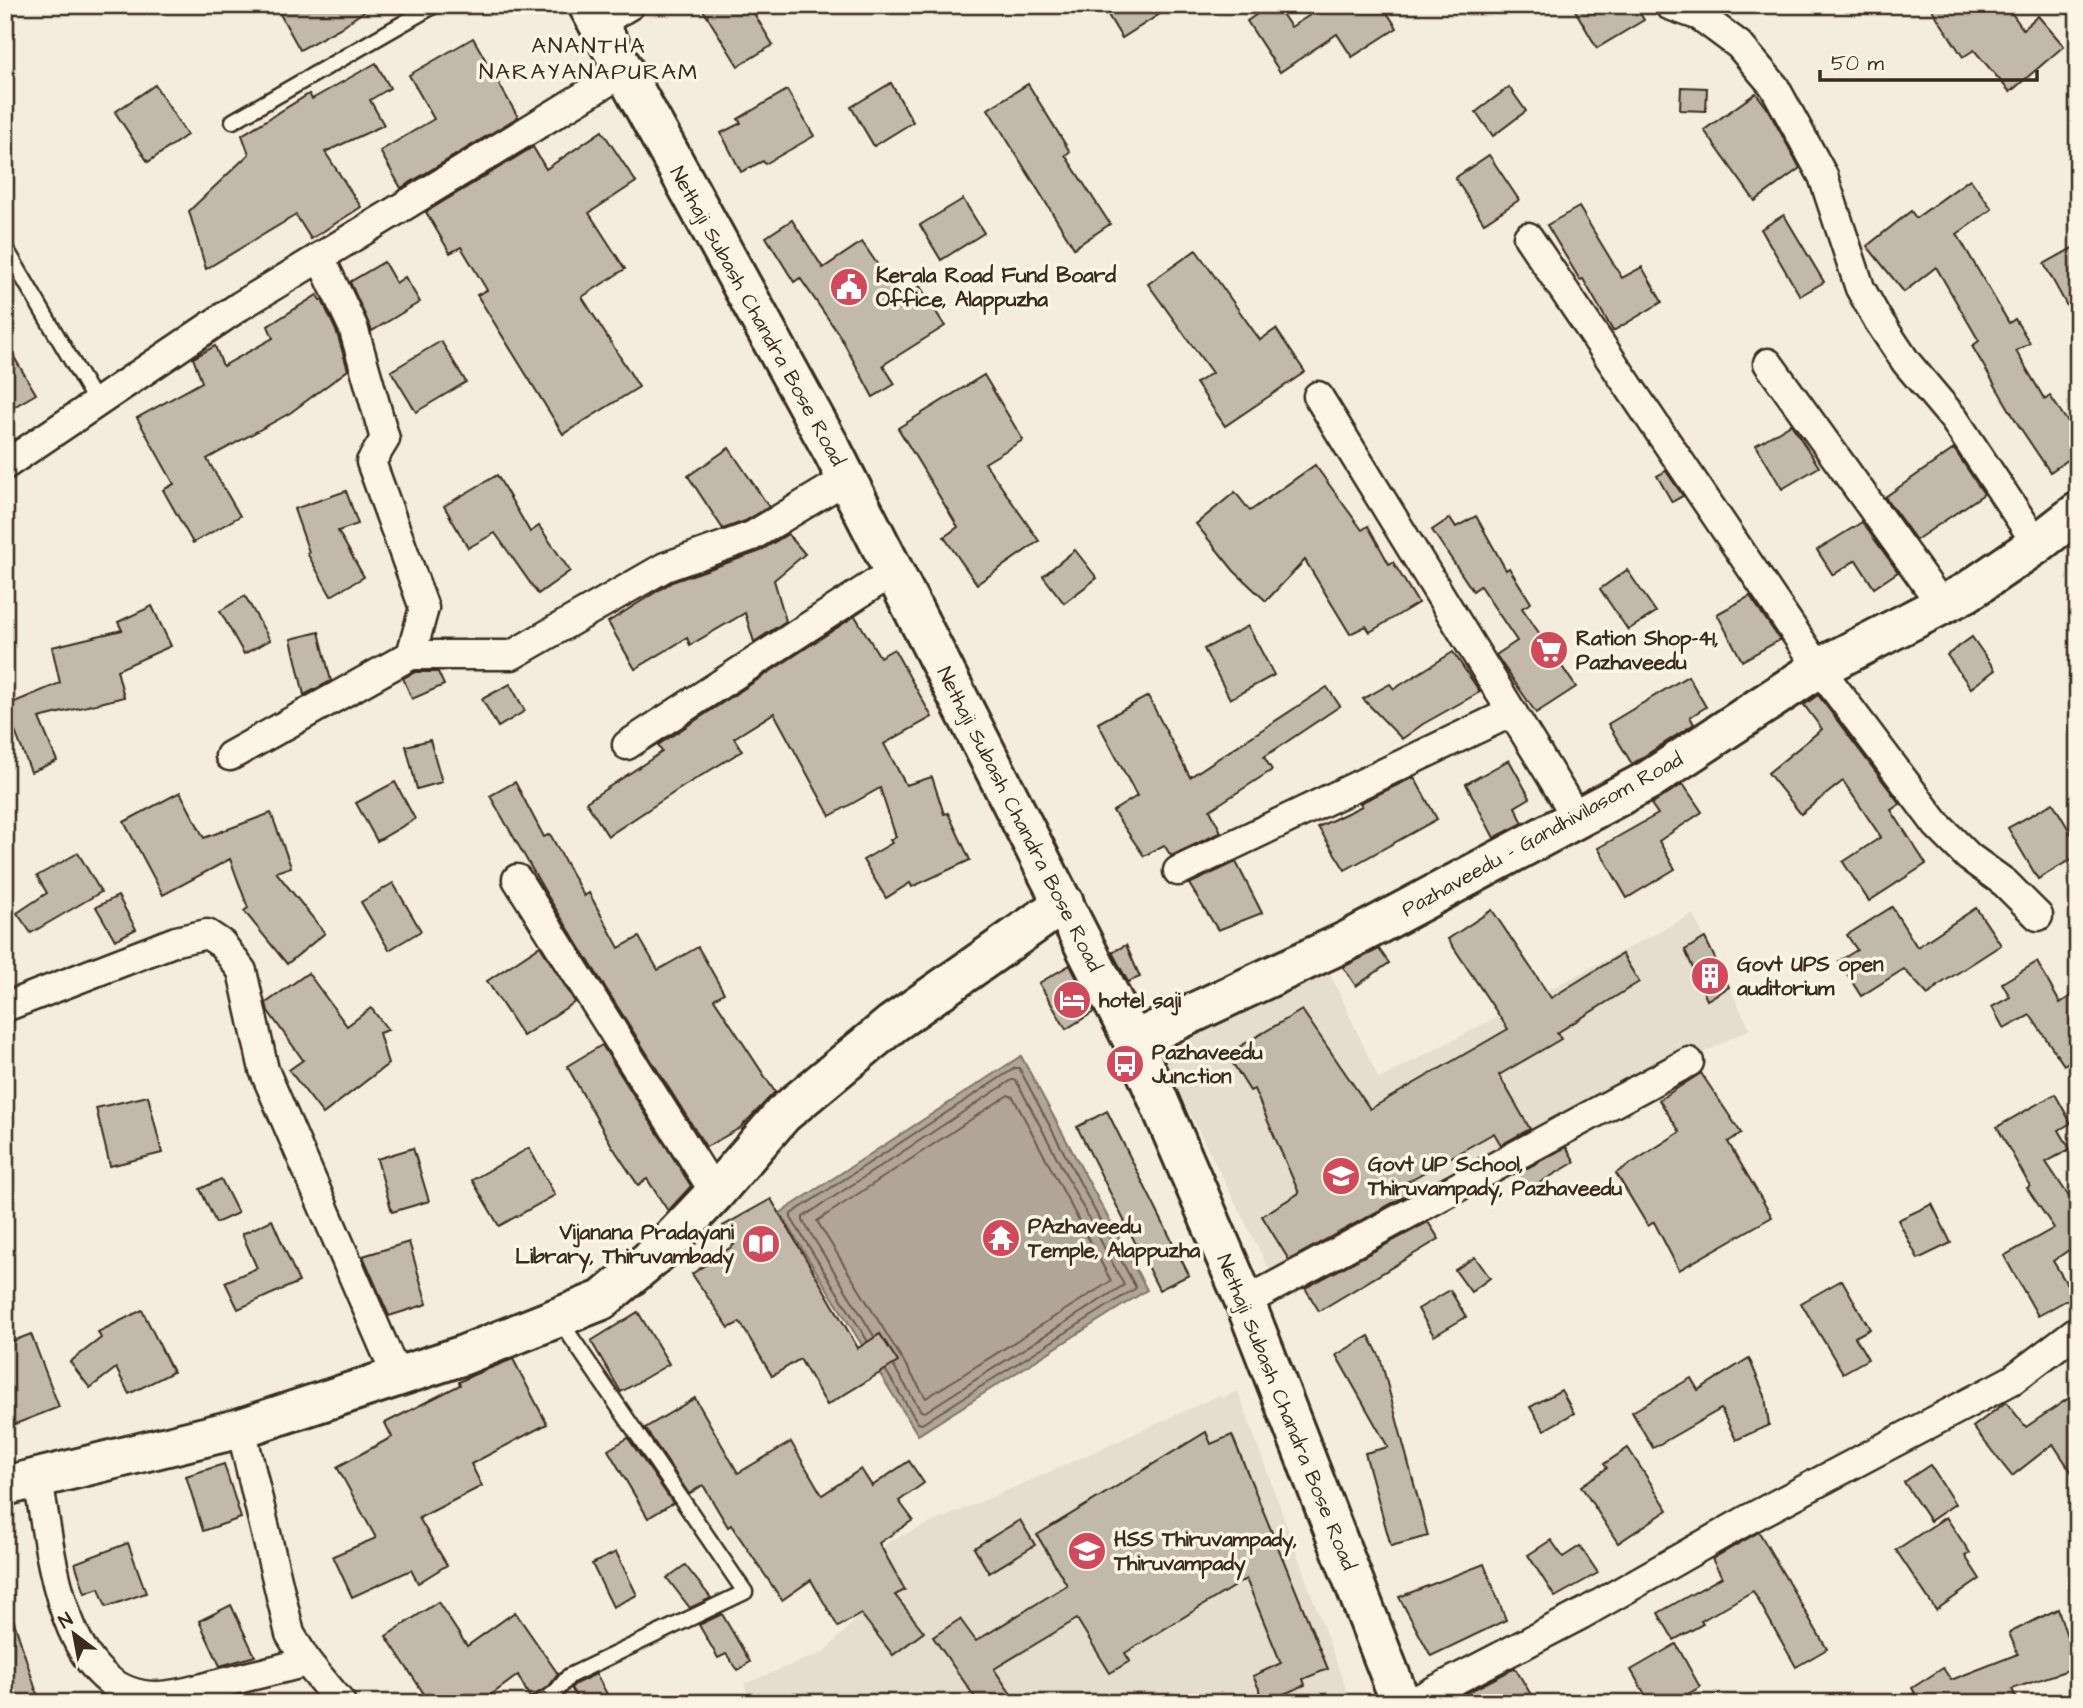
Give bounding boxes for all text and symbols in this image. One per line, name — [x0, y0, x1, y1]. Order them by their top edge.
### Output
district label: ANANTHA NARAYANAPURAM — [479, 30, 699, 88]
scale bar — [1820, 38, 2038, 82]
text: 50 m — [1831, 49, 1885, 78]
street label: Nethaji Subash Chandra Bose Road — [663, 161, 852, 472]
place label: Kerala Road Fund Board Office, Alappuzha — [876, 261, 1116, 315]
public building icon: Kerala Road Fund Board Office, Alappuzha — [828, 266, 870, 308]
place label: Ration Shop-41, Pazhaveedu — [1576, 624, 1719, 677]
supermarket icon: Ration Shop-41, Pazhaveedu — [1528, 629, 1570, 671]
street label: Nethaji Subash Chandra Bose Road — [930, 662, 1109, 977]
street label: Pazhaveedu - Gandhivilasom Road — [1396, 745, 1688, 924]
place label: Govt UPS open auditorium — [1736, 950, 1884, 1003]
building icon: Govt UPS open auditorium — [1689, 955, 1731, 997]
hotel icon: hotel saji — [1051, 979, 1093, 1021]
place label: hotel saji — [1099, 986, 1182, 1016]
place label: Pazhaveedu Junction — [1151, 1038, 1263, 1091]
bus stop icon: Pazhaveedu Junction — [1104, 1043, 1146, 1085]
place label: Govt UP School, Thiruvampady, Pazhaveedu — [1367, 1150, 1623, 1206]
school or university icon: Govt UP School, Thiruvampady, Pazhaveedu — [1320, 1155, 1362, 1197]
place label: PAzhaveedu Temple, Alappuzha — [1027, 1212, 1201, 1266]
temple icon: PAzhaveedu Temple, Alappuzha — [980, 1217, 1022, 1259]
place label: Vijanana Pradayani Library, Thiruvambady — [515, 1218, 735, 1274]
library icon: Vijanana Pradayani Library, Thiruvambady — [740, 1223, 782, 1265]
street label: Nethaji Subash Chandra Bose Road — [1210, 1250, 1363, 1575]
place label: HSS Thiruvampady, Thiruvampady — [1113, 1525, 1297, 1581]
school or university icon: HSS Thiruvampady, Thiruvampady — [1066, 1530, 1108, 1572]
north arrow — [38, 1600, 108, 1670]
text: N — [54, 1606, 78, 1635]

